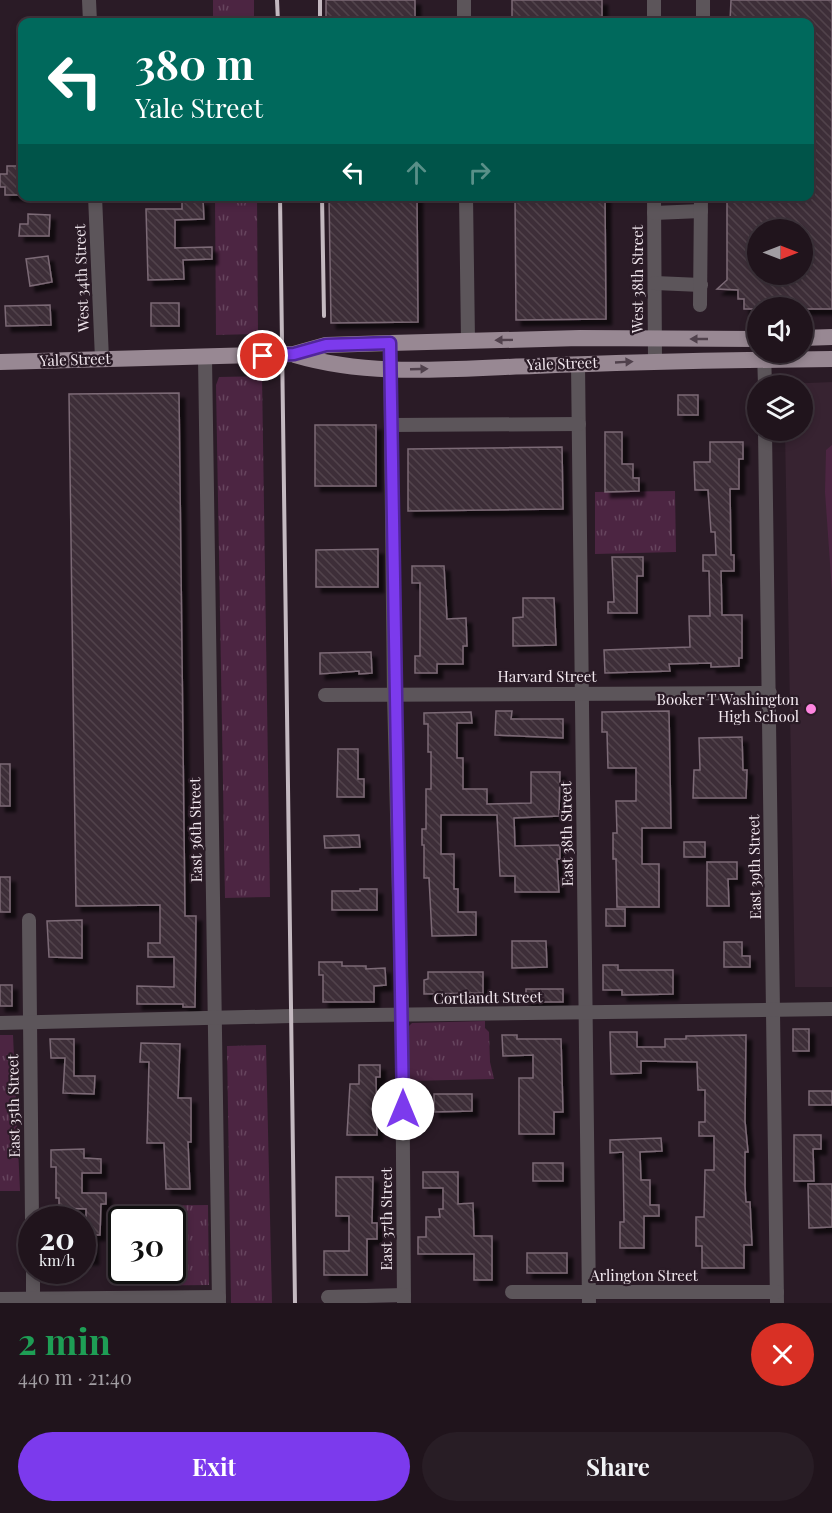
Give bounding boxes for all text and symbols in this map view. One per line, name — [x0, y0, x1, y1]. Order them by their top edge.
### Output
text: 380 m — [135, 35, 254, 91]
icon: left — [36, 42, 114, 120]
text: Yale Street — [135, 89, 263, 125]
icon: left — [337, 156, 370, 189]
icon: ahead — [400, 156, 433, 189]
icon: right — [463, 156, 496, 189]
north arrow — [747, 219, 813, 285]
map controls — [747, 219, 813, 441]
street label: West 34th Street — [69, 223, 93, 333]
street label: West 38th Street — [627, 224, 647, 334]
button: sound — [747, 297, 813, 363]
pin — [237, 330, 288, 381]
one-way arrow — [690, 334, 709, 344]
one-way arrow — [495, 335, 514, 345]
icon: arrive — [246, 339, 279, 372]
street label: Yale Street — [38, 348, 112, 370]
street label: Yale Street — [525, 352, 599, 374]
one-way arrow — [614, 357, 633, 366]
one-way arrow — [410, 365, 429, 374]
button: layers — [747, 375, 813, 441]
street label: Harvard Street — [497, 666, 597, 686]
place label: Booker T Washington High School — [657, 689, 799, 726]
marker: Booker T Washington High School — [804, 702, 818, 716]
street label: East 36th Street — [184, 777, 206, 883]
street label: East 38th Street — [555, 781, 577, 887]
street label: East 39th Street — [743, 814, 765, 920]
street label: Cortlandt Street — [433, 986, 543, 1008]
street label: East 35th Street — [2, 1054, 24, 1158]
position arrow — [371, 1077, 435, 1141]
street label: East 37th Street — [376, 1167, 396, 1271]
speed limit sign: 30 — [108, 1206, 186, 1284]
text: 20 — [39, 1218, 75, 1258]
text: km/h — [39, 1250, 75, 1270]
street label: Arlington Street — [589, 1265, 699, 1285]
text: 2 min — [18, 1316, 111, 1364]
button: close — [751, 1323, 814, 1386]
text: 440 m · 21:40 — [18, 1363, 132, 1390]
button: Exit — [18, 1432, 410, 1501]
button: Share — [422, 1432, 814, 1501]

